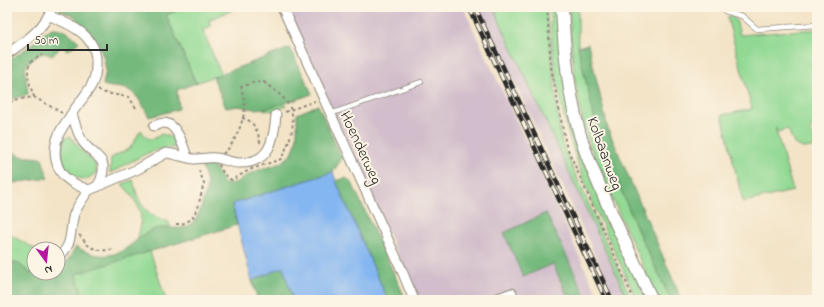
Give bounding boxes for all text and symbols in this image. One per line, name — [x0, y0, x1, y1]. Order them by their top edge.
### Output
scale bar — [28, 26, 107, 52]
text: 50 m — [34, 32, 58, 50]
street label: Hoenderweg — [333, 107, 388, 189]
street label: Kolbaanweg — [580, 114, 629, 194]
north arrow — [26, 241, 66, 281]
text: N — [43, 261, 54, 278]

